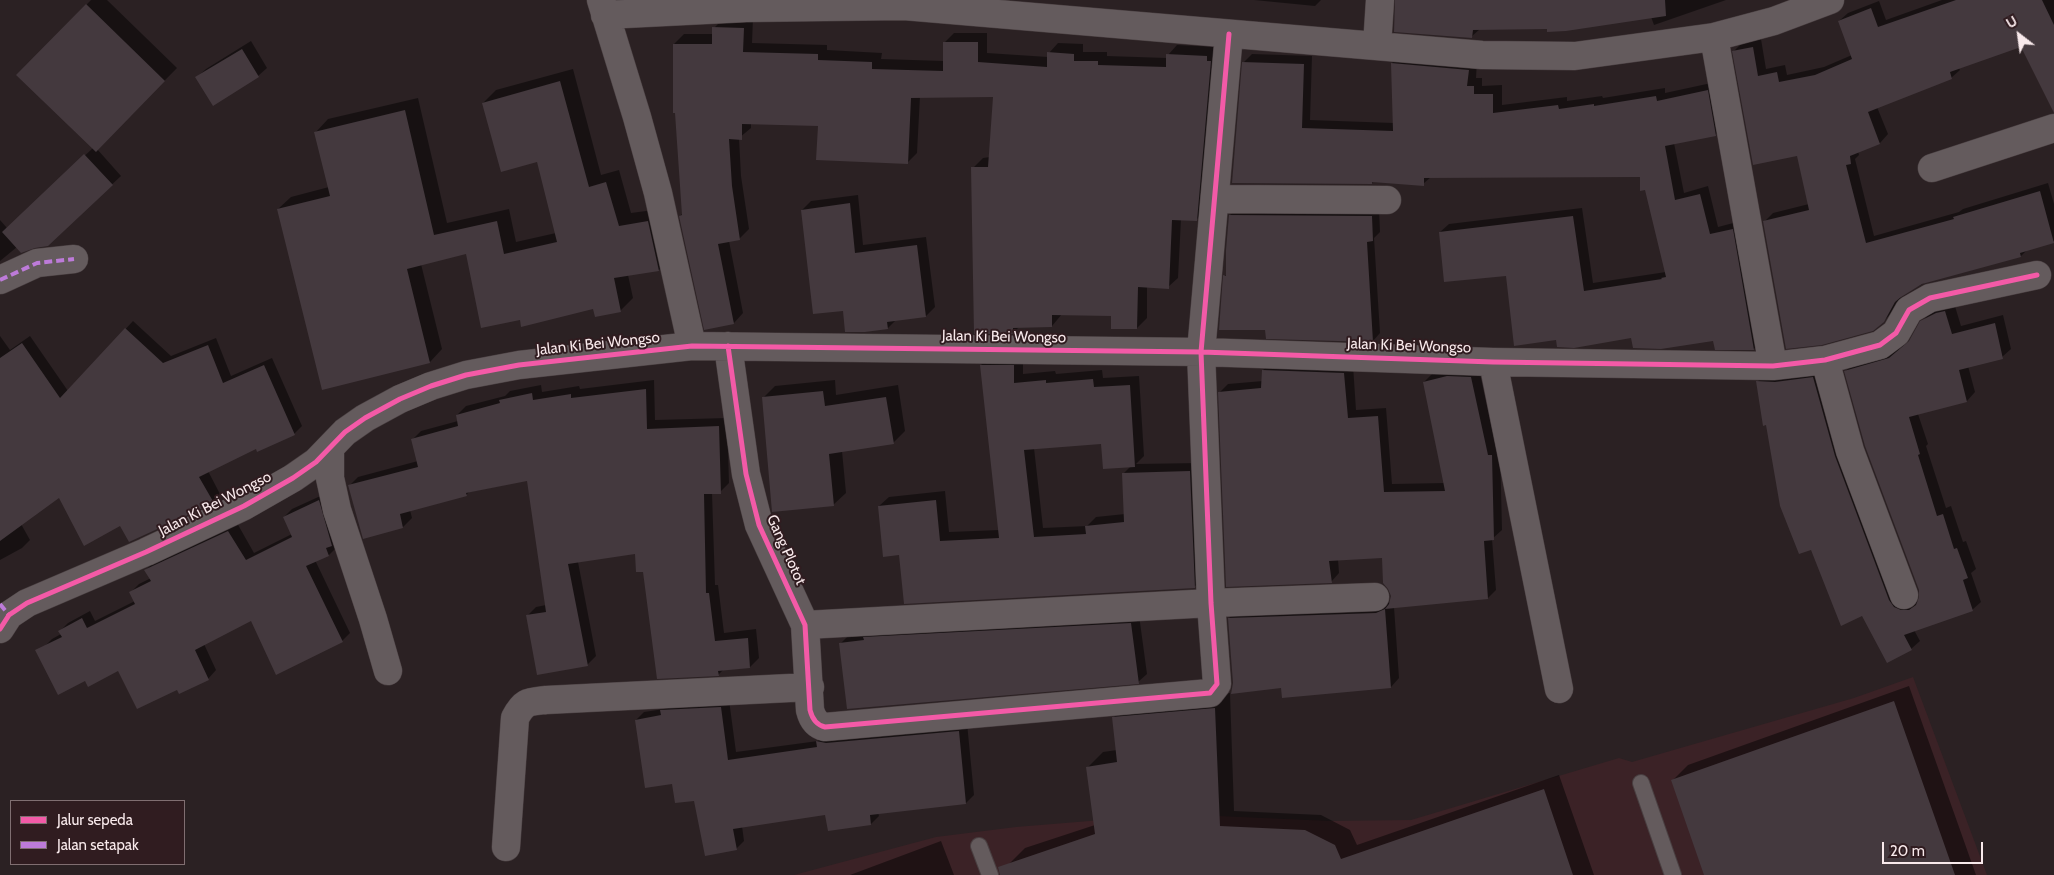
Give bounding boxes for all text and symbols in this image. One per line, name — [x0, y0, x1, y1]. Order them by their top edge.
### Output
north arrow — [1994, 10, 2044, 60]
text: U — [2003, 12, 2020, 32]
street label: Jalan Ki Bei Wongso — [942, 327, 1066, 347]
street label: Jalan Ki Bei Wongso — [535, 329, 661, 359]
street label: Jalan Ki Bei Wongso — [1347, 335, 1471, 357]
street label: Jalan Ki Bei Wongso — [156, 468, 274, 540]
street label: Gang Plotot — [763, 512, 809, 588]
legend — [10, 800, 185, 865]
text: Jalur sepeda — [57, 811, 133, 829]
scale bar — [1884, 832, 1985, 864]
text: Jalan setapak — [57, 836, 139, 854]
text: 20 m — [1890, 842, 1925, 860]

